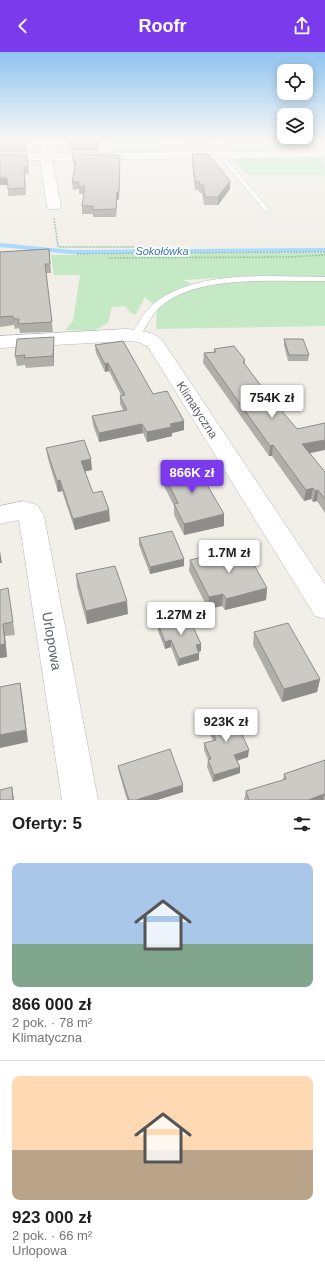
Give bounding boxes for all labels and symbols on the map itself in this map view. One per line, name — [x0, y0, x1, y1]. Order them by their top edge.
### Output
water label: Sokołówka — [135, 245, 189, 257]
street label: Klimatyczna — [174, 379, 221, 441]
pin: 754K zł — [235, 385, 309, 419]
pin: 866K zł — [155, 460, 229, 494]
pin: 1.7M zł — [192, 540, 266, 574]
pin: 1.27M zł — [140, 602, 222, 636]
street label: Urlopowa — [39, 610, 65, 672]
pin: 923K zł — [189, 709, 263, 743]

